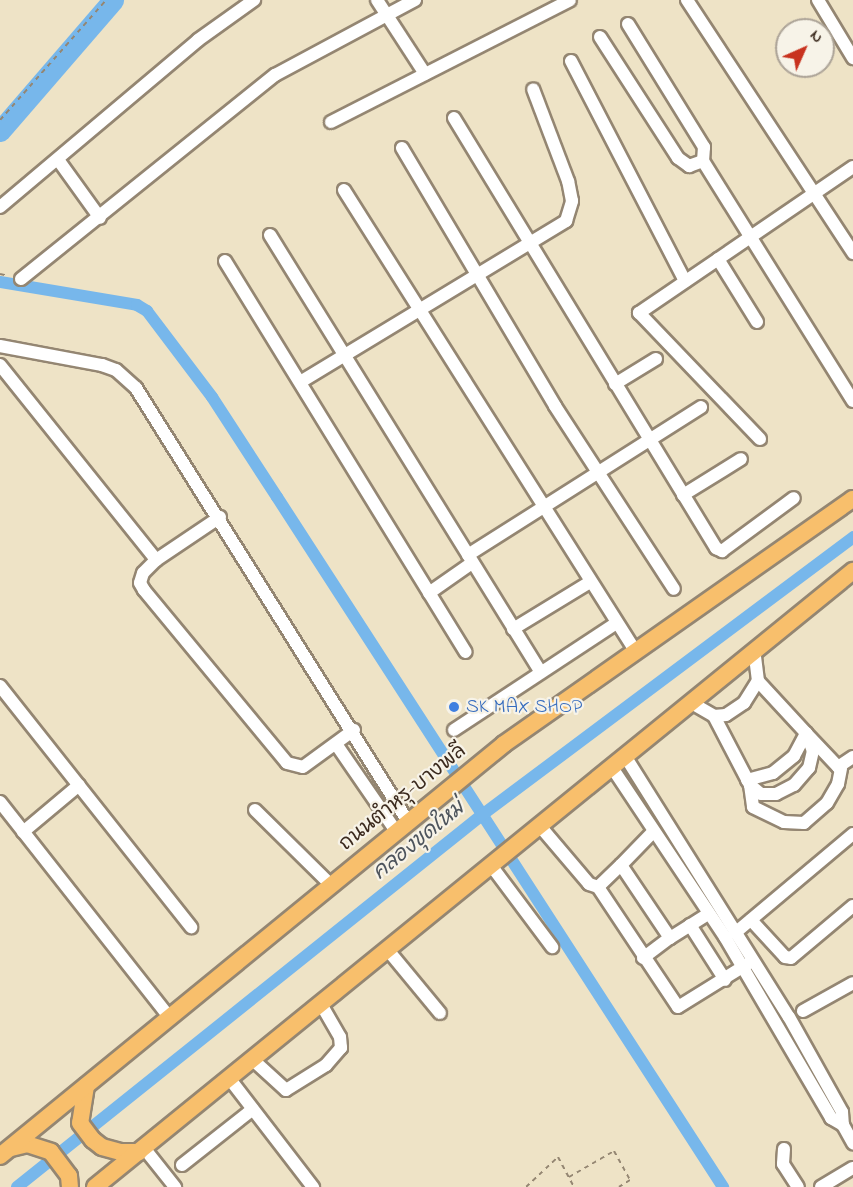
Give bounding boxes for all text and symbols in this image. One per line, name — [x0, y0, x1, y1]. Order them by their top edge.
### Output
north arrow — [775, 18, 835, 78]
text: N — [804, 24, 829, 49]
place label: SK MAX SHOP — [466, 695, 582, 719]
marker: SK MAX SHOP — [447, 700, 461, 714]
street label: ถนนตำหรุ-บางพลี — [335, 740, 471, 856]
water label: คลองขุดใหม่ — [368, 796, 470, 886]

